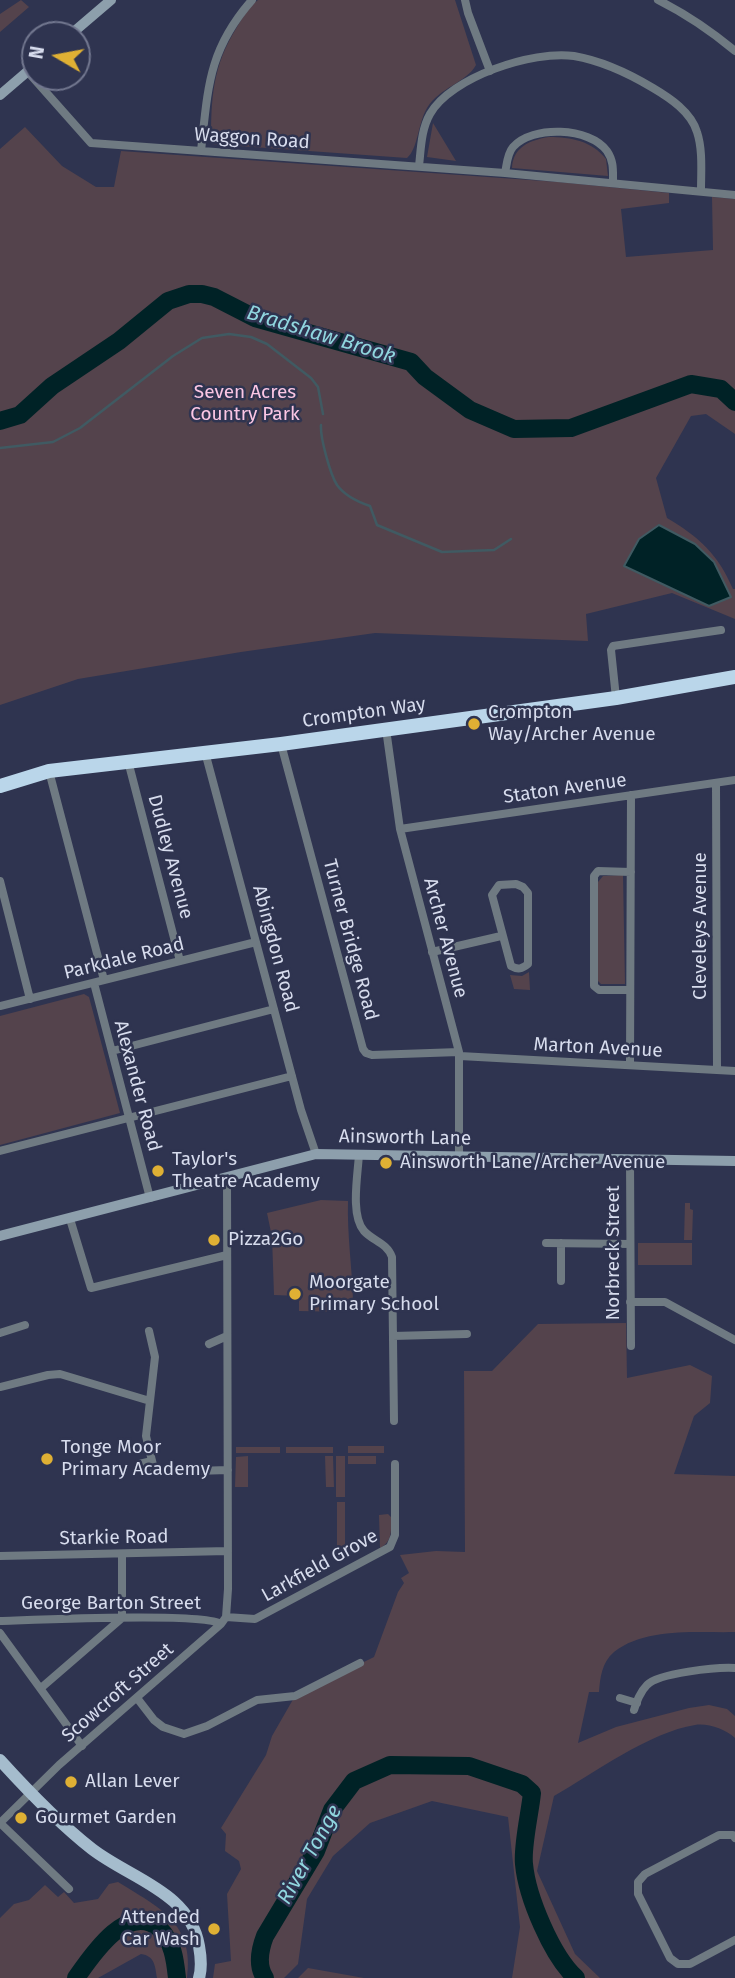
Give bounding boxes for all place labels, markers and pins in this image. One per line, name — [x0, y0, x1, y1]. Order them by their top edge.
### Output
place label: Crompton Way/Archer Avenue — [488, 702, 655, 746]
marker: Crompton Way/Archer Avenue — [466, 716, 482, 732]
place label: Taylor's Theatre Academy — [172, 1149, 320, 1193]
place label: Ainsworth Lane/Archer Avenue — [400, 1152, 665, 1174]
marker: Ainsworth Lane/Archer Avenue — [378, 1155, 394, 1171]
marker: Taylor's Theatre Academy — [150, 1163, 166, 1179]
place label: Pizza2Go — [228, 1229, 303, 1251]
marker: Pizza2Go — [206, 1232, 222, 1248]
place label: Moorgate Primary School — [309, 1272, 439, 1316]
marker: Moorgate Primary School — [287, 1286, 303, 1302]
place label: Tonge Moor Primary Academy — [61, 1437, 210, 1481]
marker: Tonge Moor Primary Academy — [39, 1451, 55, 1467]
place label: Allan Lever — [85, 1771, 180, 1793]
marker: Allan Lever — [63, 1774, 79, 1790]
place label: Gourmet Garden — [35, 1807, 177, 1829]
marker: Gourmet Garden — [13, 1810, 29, 1826]
place label: Attended Car Wash — [121, 1907, 200, 1951]
marker: Attended Car Wash — [206, 1921, 222, 1937]

